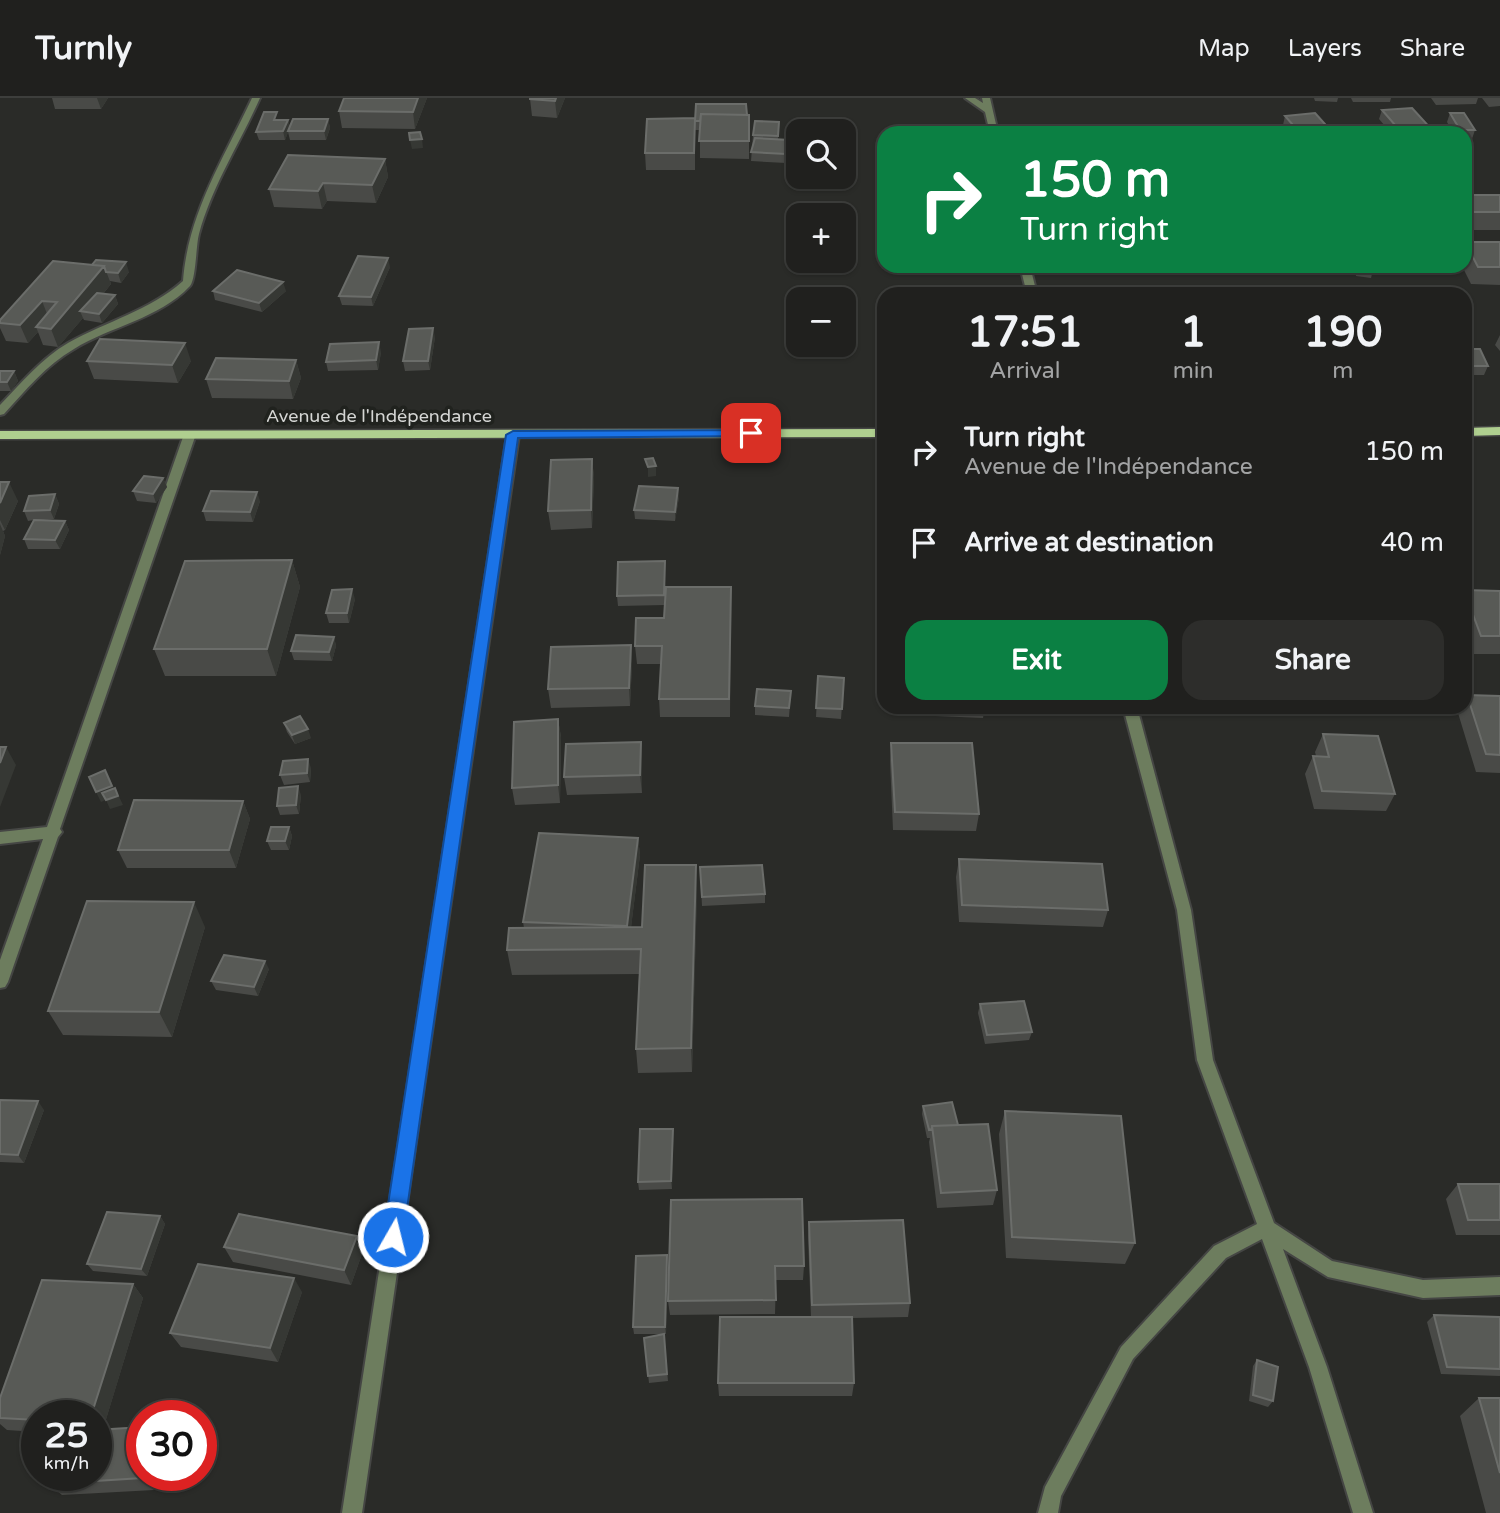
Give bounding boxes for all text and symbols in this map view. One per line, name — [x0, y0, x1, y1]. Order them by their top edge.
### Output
text: Turnly — [35, 29, 132, 68]
text: Map — [1198, 34, 1250, 63]
text: Layers — [1288, 34, 1362, 63]
text: Share — [1400, 34, 1465, 63]
map controls — [786, 119, 856, 357]
button: search — [786, 119, 856, 189]
text: 150 m — [1020, 151, 1170, 210]
icon: right — [905, 154, 996, 245]
button: + — [786, 203, 856, 273]
text: Turn right — [1020, 211, 1169, 249]
button: − — [786, 287, 856, 357]
text: 17:51 — [967, 307, 1083, 358]
text: 1 — [1180, 307, 1206, 358]
text: 190 — [1303, 307, 1382, 358]
text: Arrival — [989, 357, 1060, 385]
text: min — [1173, 357, 1214, 385]
text: m — [1332, 357, 1353, 385]
pin — [721, 403, 781, 463]
street label: Avenue de l'Indépendance — [266, 405, 492, 427]
icon: arrive — [732, 414, 770, 452]
text: Turn right — [964, 422, 1085, 453]
icon: right — [905, 433, 943, 471]
text: 150 m — [1364, 436, 1444, 467]
text: Avenue de l'Indépendance — [964, 453, 1253, 481]
icon: arrive — [905, 524, 943, 562]
text: Arrive at destination — [964, 527, 1214, 558]
text: 40 m — [1381, 527, 1444, 558]
button: Exit — [905, 620, 1168, 700]
button: Share — [1182, 620, 1444, 700]
position arrow — [356, 1200, 430, 1274]
speed limit sign: 30 — [126, 1400, 217, 1491]
text: 25 — [45, 1415, 88, 1457]
text: km/h — [44, 1452, 89, 1474]

